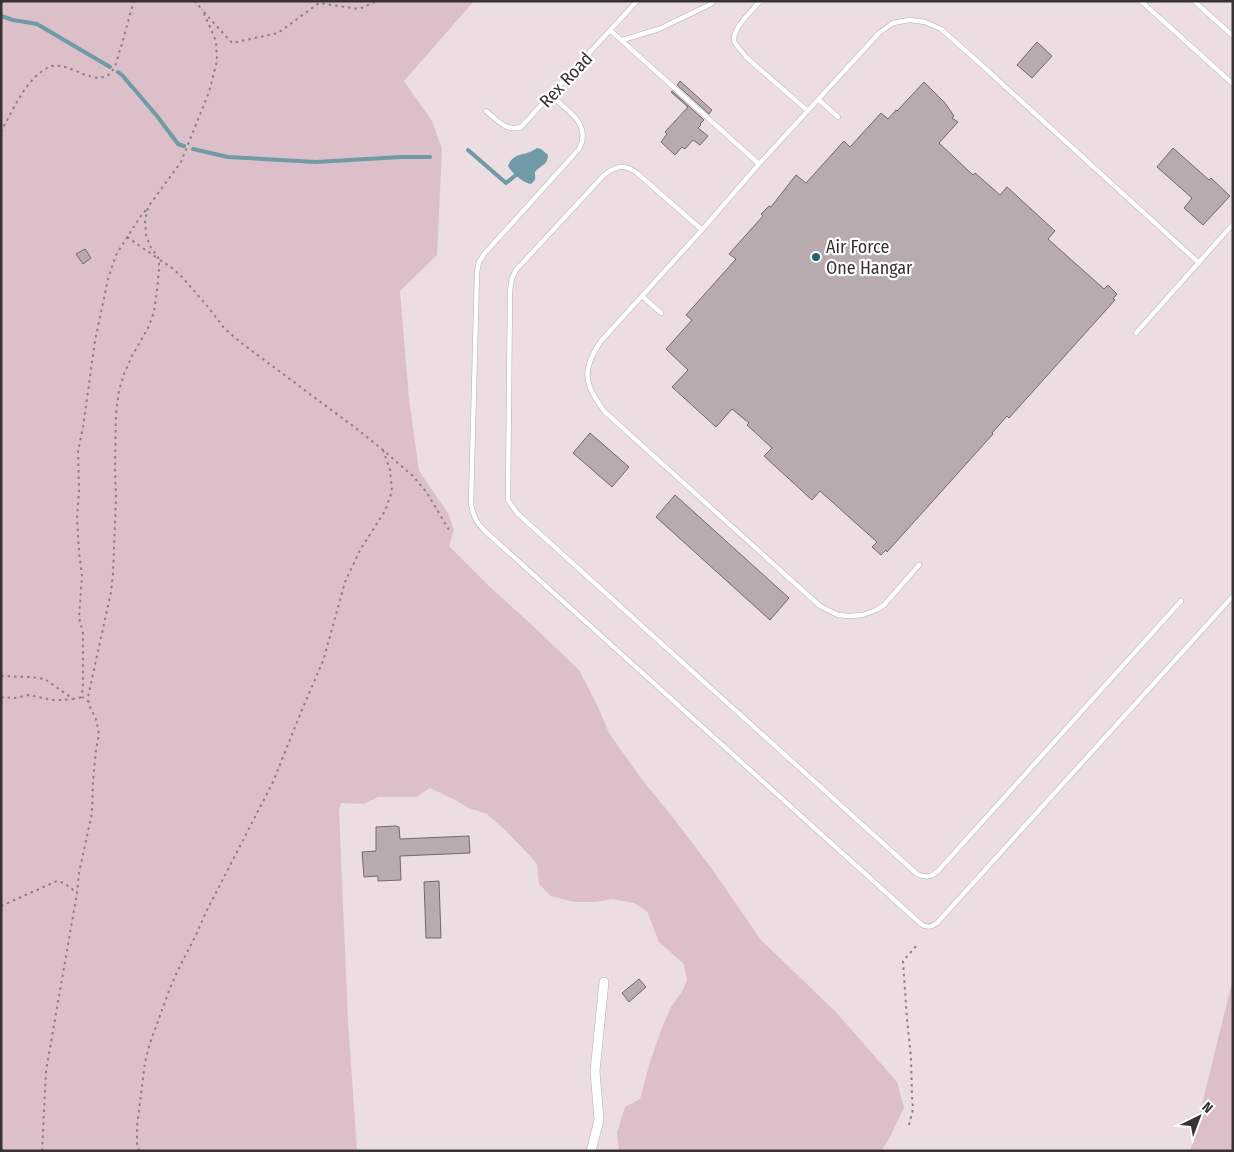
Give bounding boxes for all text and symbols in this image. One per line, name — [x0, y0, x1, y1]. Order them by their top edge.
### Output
street label: Rex Road — [535, 48, 597, 112]
place label: Air Force One Hangar — [826, 236, 913, 279]
marker: Air Force One Hangar — [810, 251, 822, 263]
north arrow — [1174, 1092, 1224, 1142]
text: N — [1199, 1099, 1216, 1117]

